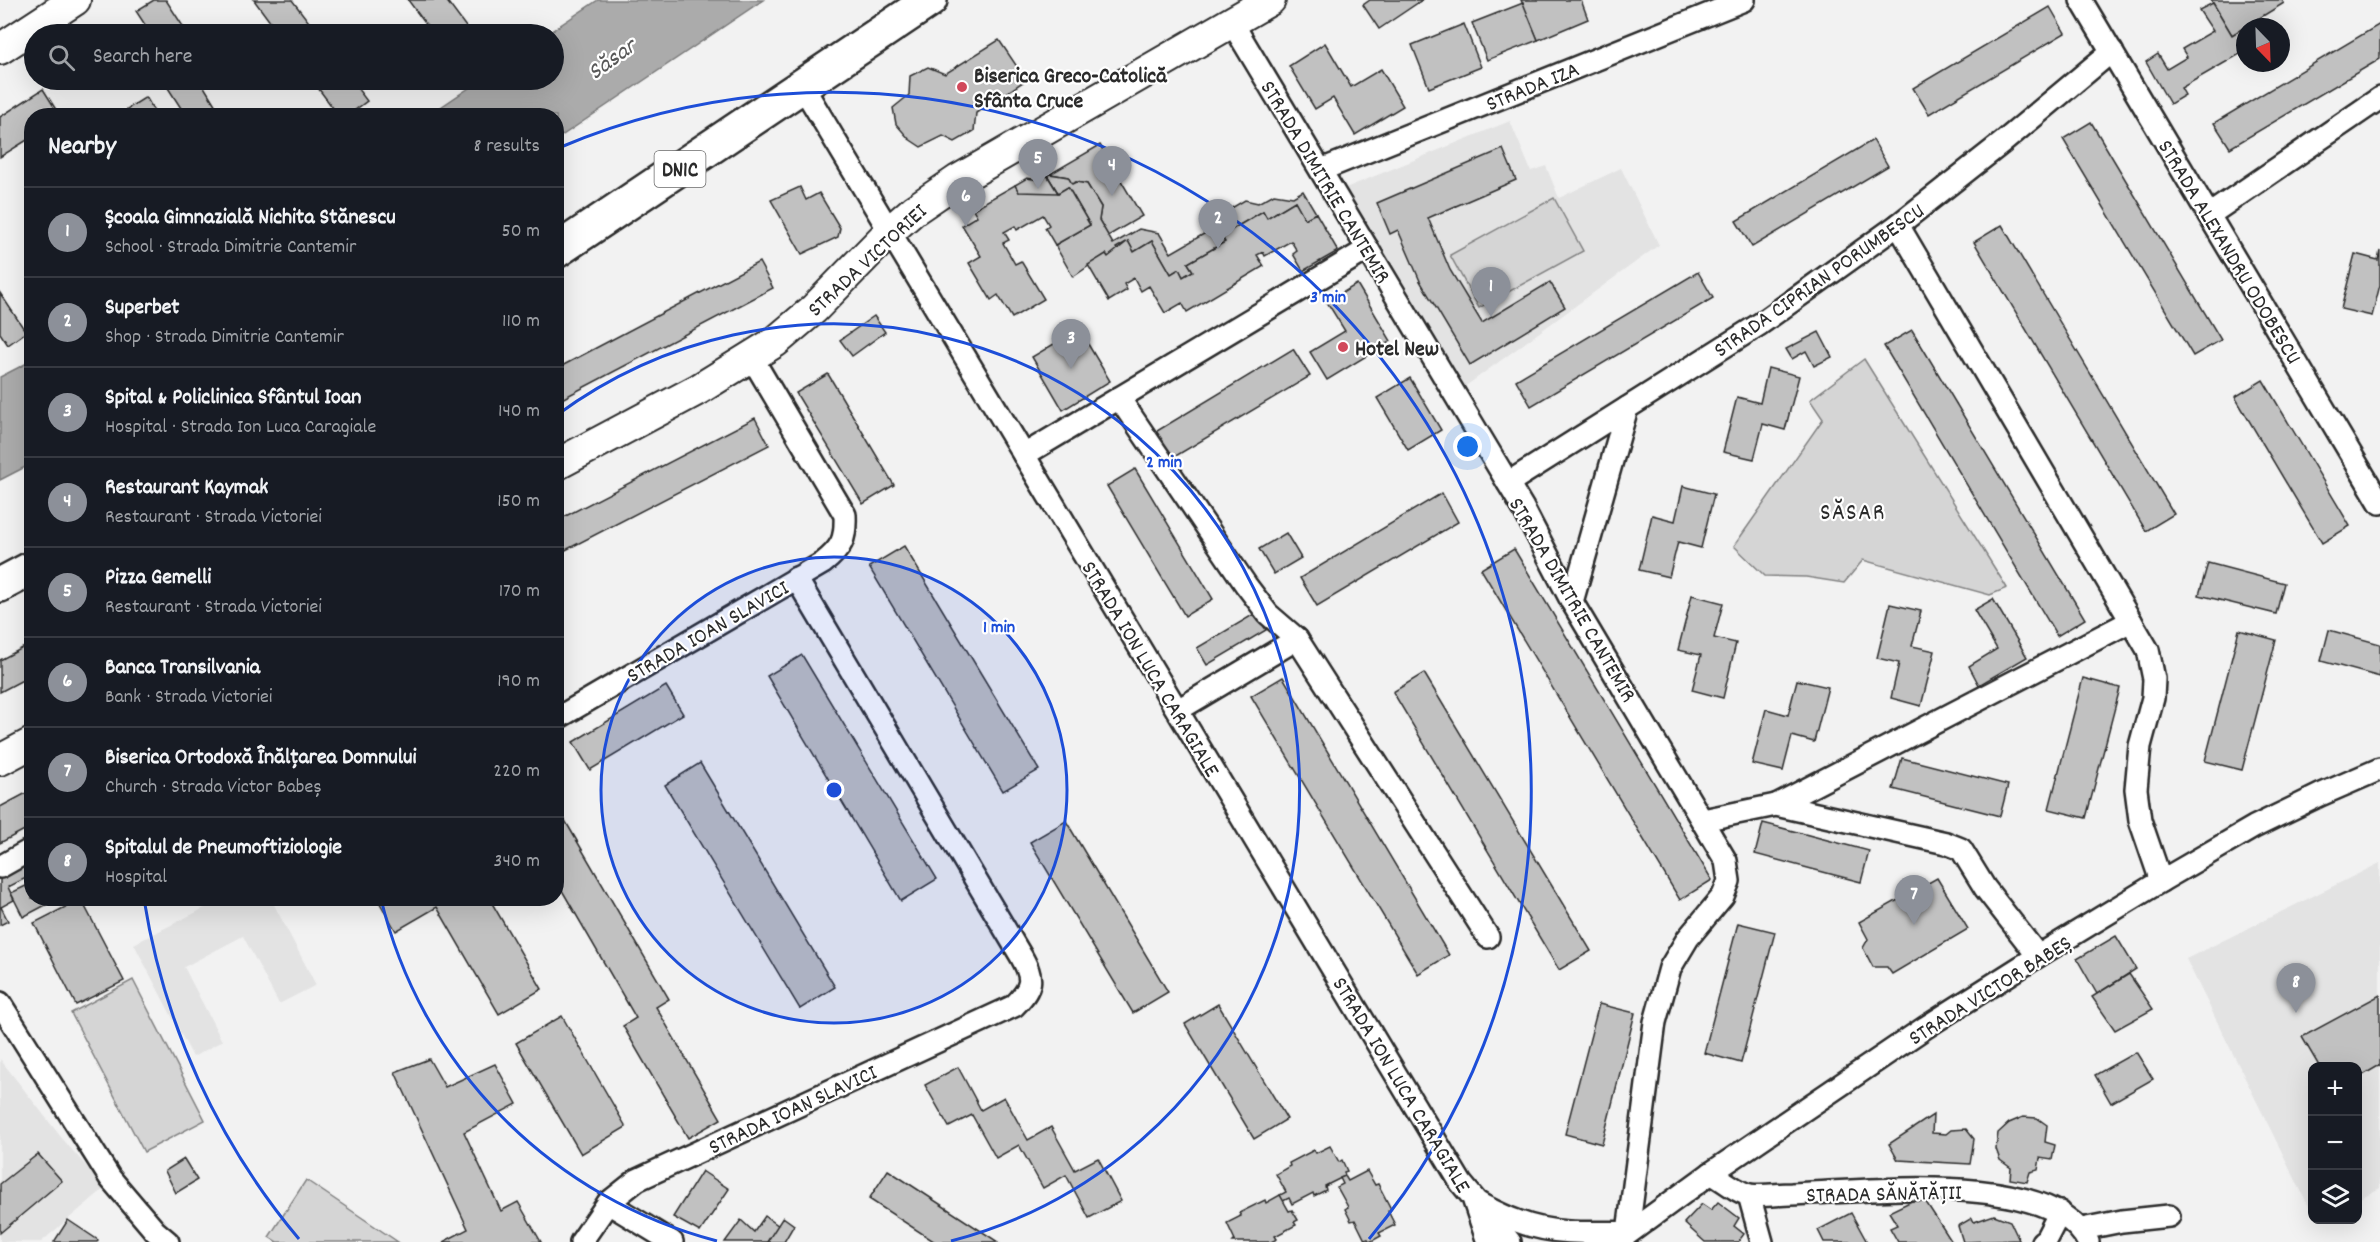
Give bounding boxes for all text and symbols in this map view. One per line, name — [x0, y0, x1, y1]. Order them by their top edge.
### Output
north arrow — [2236, 18, 2290, 72]
search box — [24, 24, 564, 90]
water label: Săsar — [581, 29, 647, 90]
icon: search — [45, 41, 78, 74]
text: Search here — [93, 42, 192, 73]
street label: STRADA IZA — [1482, 55, 1585, 121]
place label: Biserica Greco-Catolică Sfânta Cruce — [974, 62, 1168, 118]
street label: STRADA DIMITRIE CANTEMIR — [1251, 75, 1397, 290]
marker: Biserica Greco-Catolică Sfânta Cruce — [955, 80, 969, 94]
text: Nearby — [48, 129, 116, 166]
text: 8 results — [474, 133, 540, 161]
street label: STRADA ALEXANDRU ODOBESCU — [2148, 135, 2308, 371]
pin: 5 — [1018, 140, 1058, 189]
pin: 4 — [1092, 146, 1132, 196]
road number: DN1C — [654, 151, 706, 187]
pin: 6 — [946, 178, 986, 227]
street label: STRADA CIPRIAN PORUMBESCU — [1708, 197, 1932, 367]
street label: STRADA VICTORIEI — [802, 198, 935, 325]
pin: 2 — [1198, 200, 1238, 249]
text: Școala Gimnazială Nichita Stănescu — [105, 203, 396, 234]
text: 1 — [65, 218, 70, 246]
text: 50 m — [502, 218, 540, 246]
text: School · Strada Dimitrie Cantemir — [105, 234, 356, 262]
pin: 1 — [1472, 268, 1510, 317]
text: 3 min — [1310, 286, 1346, 311]
text: Superbet — [105, 293, 180, 324]
text: 2 — [63, 308, 72, 336]
text: 110 m — [502, 308, 540, 336]
pin: 3 — [1052, 320, 1090, 369]
text: Shop · Strada Dimitrie Cantemir — [105, 324, 344, 352]
place label: Hotel New — [1355, 335, 1439, 366]
marker: Hotel New — [1336, 340, 1350, 354]
text: Spital & Policlinica Sfântul Ioan — [105, 383, 361, 414]
text: 3 — [63, 398, 72, 426]
text: 140 m — [498, 398, 540, 426]
text: Hospital · Strada Ion Luca Caragiale — [105, 414, 376, 442]
your location — [1453, 432, 1482, 461]
text: 2 min — [1146, 451, 1182, 476]
text: Restaurant Kaymak — [105, 473, 268, 504]
text: 4 — [63, 488, 72, 516]
text: 150 m — [497, 488, 540, 516]
street label: STRADA DIMITRIE CANTEMIR — [1500, 493, 1642, 709]
district label: SĂSAR — [1820, 497, 1886, 531]
text: Restaurant · Strada Victoriei — [105, 504, 322, 532]
street label: STRADA ION LUCA CARAGIALE — [1072, 556, 1226, 784]
text: Pizza Gemelli — [105, 563, 211, 594]
street label: STRADA IOAN SLAVICI — [622, 574, 796, 692]
text: 5 — [63, 578, 72, 606]
text: 170 m — [499, 578, 540, 606]
text: Restaurant · Strada Victoriei — [105, 594, 322, 622]
text: 1 min — [983, 616, 1015, 641]
text: Banca Transilvania — [105, 653, 260, 684]
text: 6 — [63, 668, 72, 696]
text: 190 m — [497, 668, 540, 696]
text: Bank · Strada Victoriei — [105, 684, 273, 712]
text: Biserica Ortodoxă Înălțarea Domnului — [105, 743, 417, 774]
text: 7 — [64, 758, 71, 786]
text: 220 m — [493, 758, 540, 786]
text: Church · Strada Victor Babeș — [105, 774, 322, 802]
centre of rings — [824, 780, 844, 800]
text: Spitalul de Pneumoftiziologie — [105, 833, 342, 864]
text: 8 — [63, 848, 72, 876]
text: 340 m — [494, 848, 540, 876]
text: Hospital — [105, 864, 167, 892]
pin: 7 — [1894, 876, 1934, 925]
street label: STRADA VICTOR BABEȘ — [1903, 929, 2078, 1055]
pin: 8 — [2276, 964, 2316, 1013]
street label: STRADA ION LUCA CARAGIALE — [1323, 972, 1477, 1200]
street label: STRADA IOAN SLAVICI — [704, 1058, 883, 1164]
map controls — [2308, 1062, 2362, 1224]
button: + — [2308, 1062, 2362, 1116]
button: − — [2308, 1116, 2362, 1170]
button: layers — [2308, 1170, 2362, 1224]
street label: STRADA SĂNĂTĂȚII — [1806, 1179, 1962, 1212]

